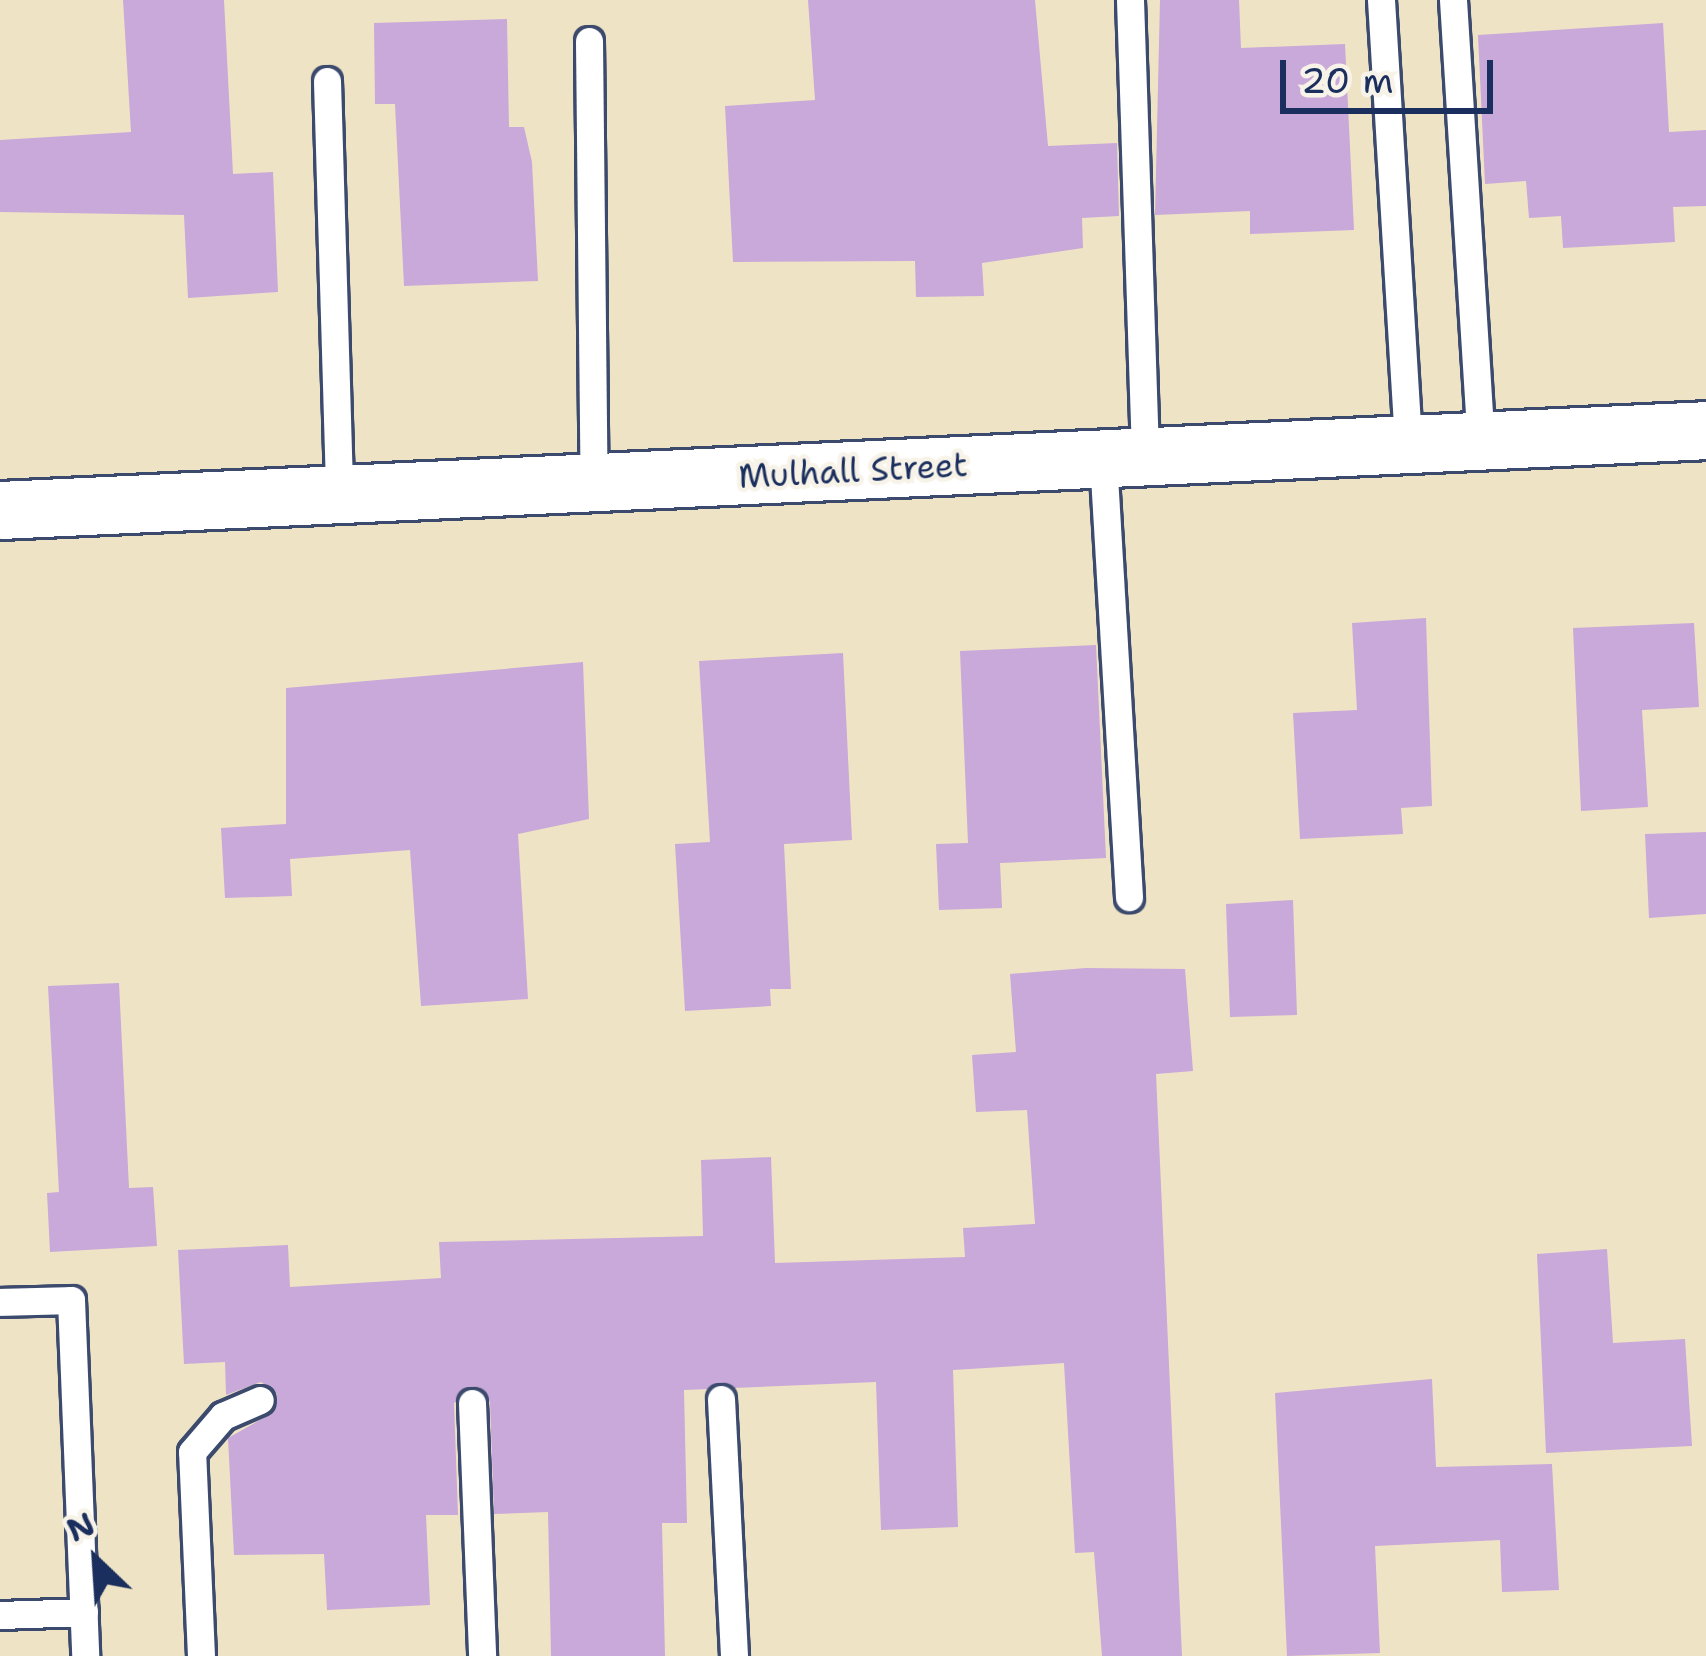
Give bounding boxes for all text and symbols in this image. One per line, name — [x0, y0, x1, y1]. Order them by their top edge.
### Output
scale bar — [1286, 36, 1499, 110]
text: 20 m — [1301, 56, 1394, 105]
street label: Mulhall Street — [737, 445, 969, 497]
north arrow — [36, 1500, 156, 1620]
text: N — [59, 1501, 102, 1553]

